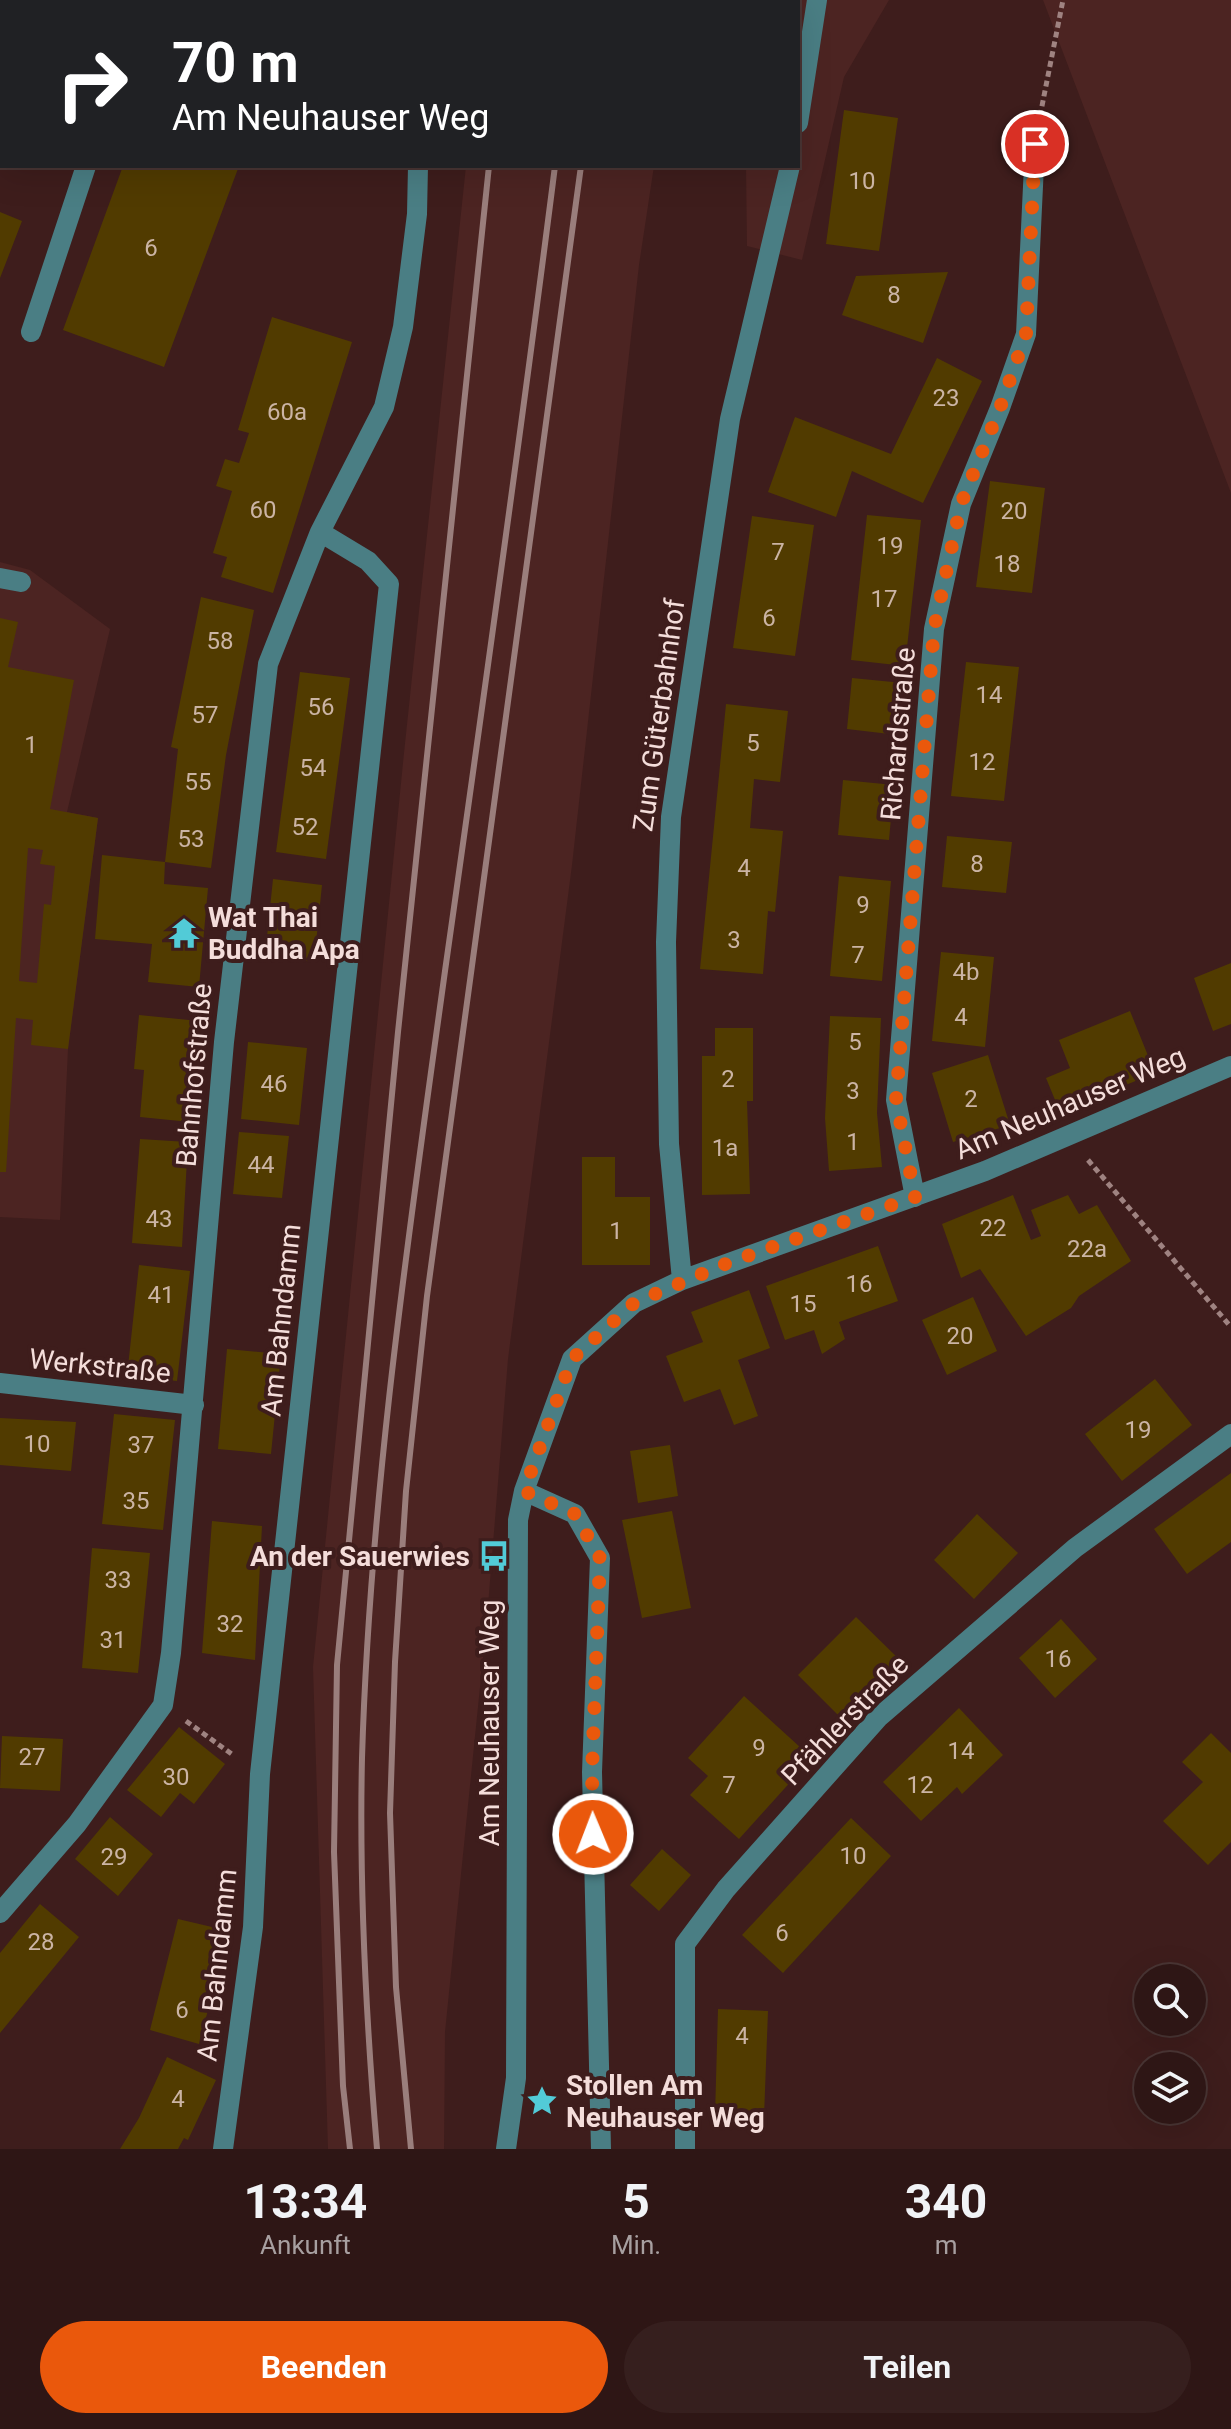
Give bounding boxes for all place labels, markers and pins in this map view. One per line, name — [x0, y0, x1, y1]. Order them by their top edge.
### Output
pin — [1001, 110, 1069, 178]
place label: Wat Thai Buddha Apa — [208, 901, 360, 966]
temple icon: Wat Thai Buddha Apa — [167, 916, 201, 950]
bus stop icon: An der Sauerwies — [477, 1539, 511, 1573]
place label: An der Sauerwies — [250, 1540, 470, 1573]
place label: Stollen Am Neuhauser Weg — [566, 2069, 765, 2134]
place icon: Stollen Am Neuhauser Weg — [525, 2084, 559, 2118]

